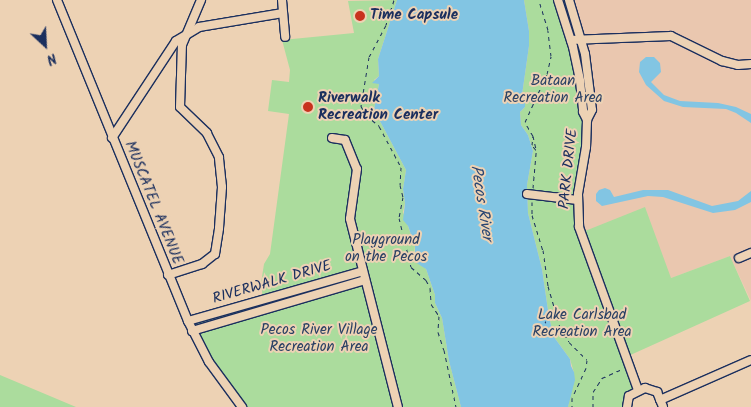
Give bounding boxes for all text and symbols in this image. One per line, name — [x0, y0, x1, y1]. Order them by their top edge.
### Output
place label: Time Capsule — [370, 7, 458, 25]
marker: Time Capsule — [354, 10, 366, 22]
north arrow — [20, 20, 70, 70]
text: N — [43, 47, 60, 70]
park label: Bataan Recreation Area — [504, 72, 602, 107]
place label: Riverwalk Recreation Center — [318, 89, 438, 124]
marker: Riverwalk Recreation Center — [302, 101, 314, 113]
street label: PARK DRIVE — [556, 128, 582, 210]
street label: MUSCATEL AVENUE — [120, 139, 186, 267]
water label: Pecos River — [466, 164, 496, 242]
park label: Playground on the Pecos — [345, 231, 427, 266]
street label: RIVERWALK DRIVE — [211, 257, 333, 309]
park label: Lake Carlsbad Recreation Area — [533, 306, 631, 341]
park label: Pecos River Village Recreation Area — [261, 321, 377, 356]

